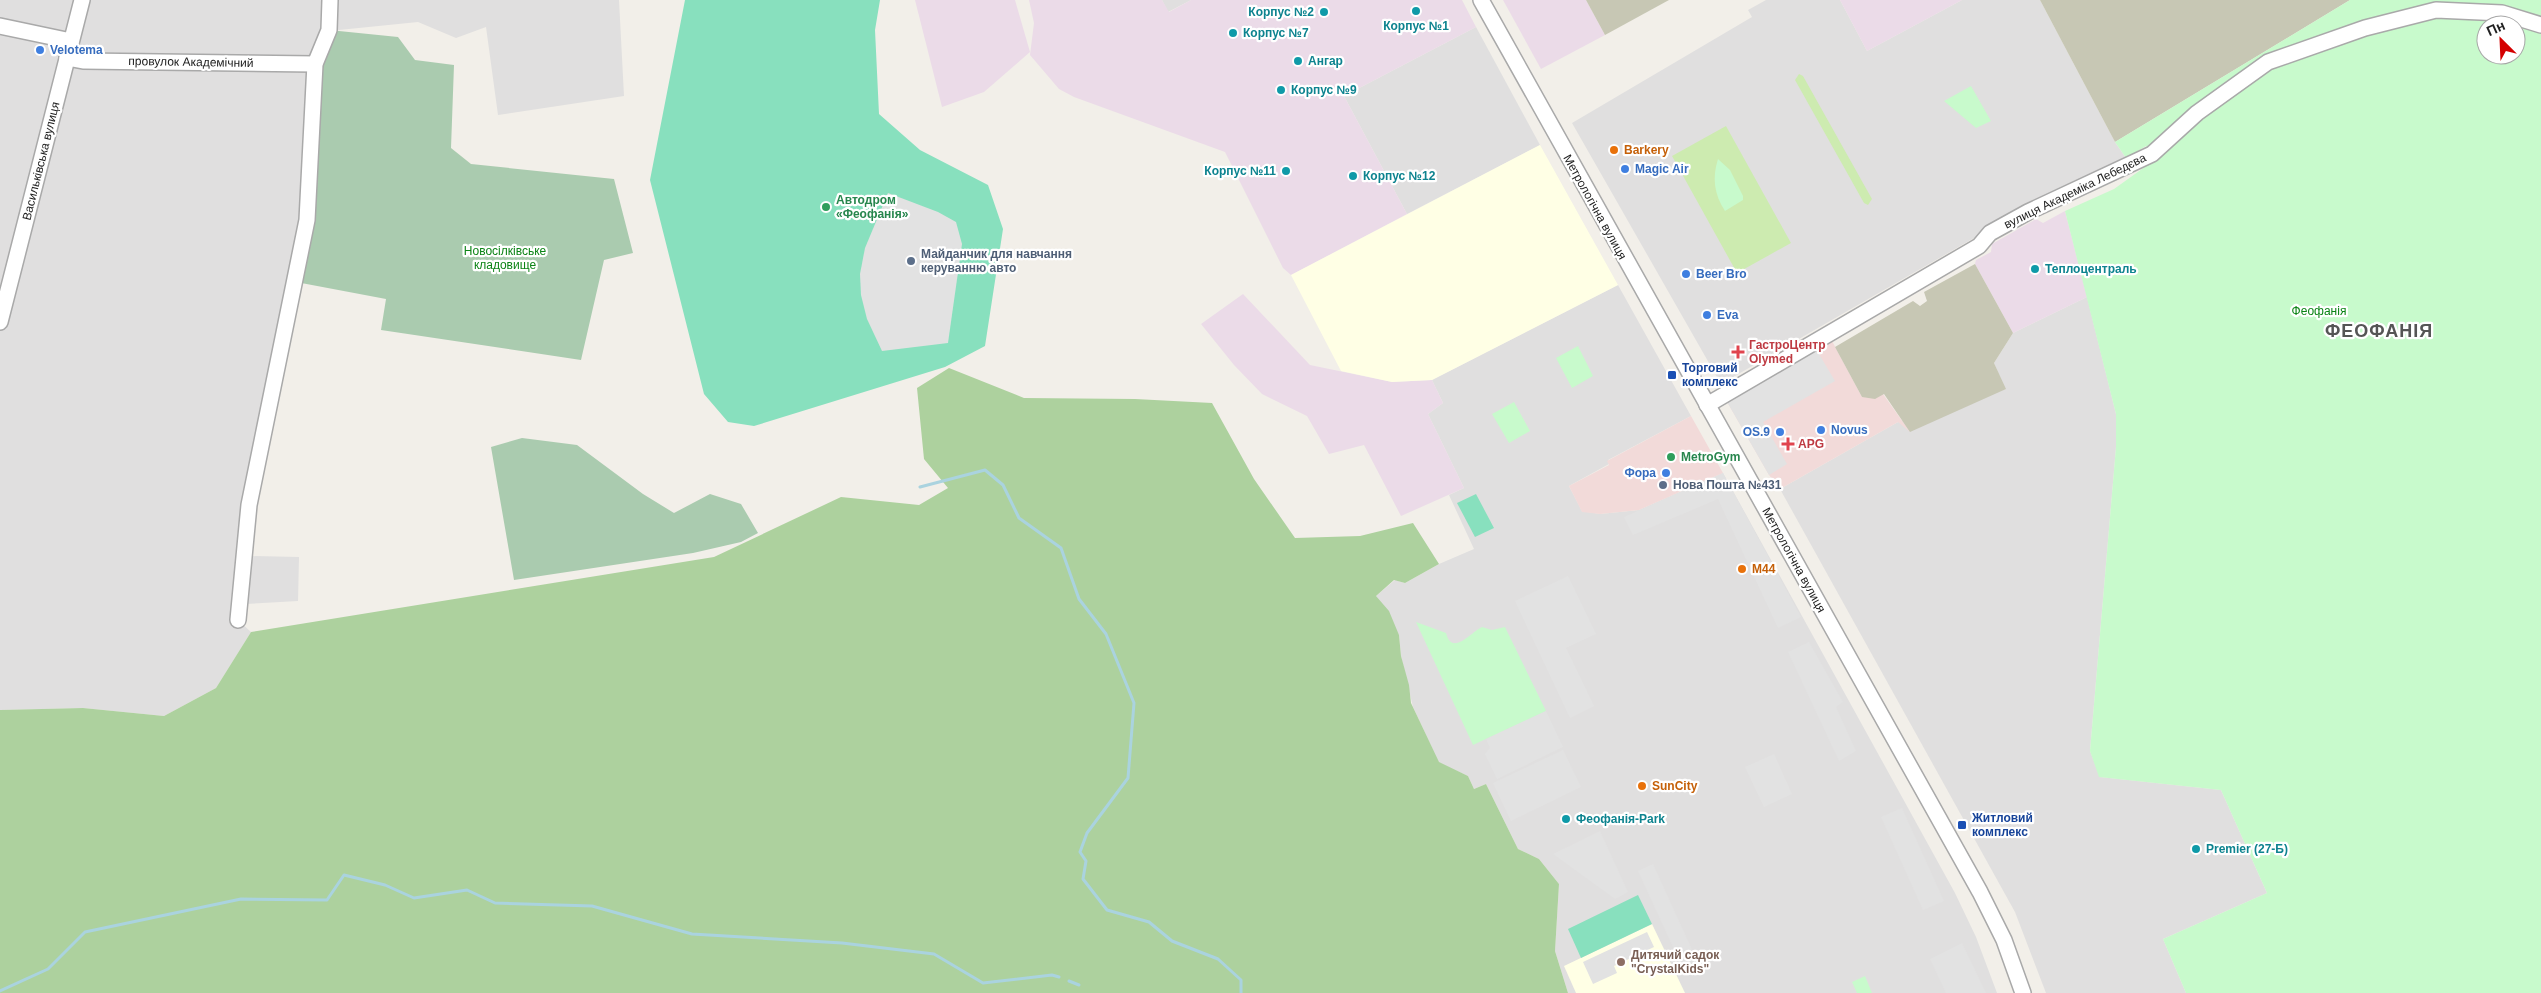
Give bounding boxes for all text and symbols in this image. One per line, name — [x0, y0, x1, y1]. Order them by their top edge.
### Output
place label: Корпус №2 — [1248, 5, 1314, 19]
marker: Корпус №1 — [1410, 5, 1422, 17]
marker: Корпус №2 — [1318, 6, 1330, 18]
north arrow — [2476, 15, 2526, 65]
text: Пн — [2484, 17, 2507, 39]
place label: Корпус №1 — [1383, 19, 1449, 33]
place label: Корпус №7 — [1243, 26, 1309, 40]
marker: Корпус №7 — [1227, 27, 1239, 39]
place label: Velotema — [50, 43, 103, 57]
marker: Velotema — [34, 44, 46, 56]
street label: провулок Академічний — [128, 54, 254, 70]
place label: Ангар — [1308, 54, 1343, 68]
marker: Ангар — [1292, 55, 1304, 67]
place label: Корпус №9 — [1291, 83, 1357, 97]
marker: Корпус №9 — [1275, 84, 1287, 96]
street label: Васильківська вулиця — [20, 100, 62, 222]
place label: Barkery — [1624, 143, 1669, 157]
marker: Barkery — [1608, 144, 1620, 156]
street label: вулиця Академіка Лебедєва — [2002, 150, 2149, 232]
street label: Метрологічна вулиця — [1560, 152, 1630, 262]
place label: Magic Air — [1635, 162, 1689, 176]
marker: Magic Air — [1619, 163, 1631, 175]
place label: Корпус №11 — [1204, 164, 1276, 178]
marker: Корпус №11 — [1280, 165, 1292, 177]
place label: Корпус №12 — [1363, 169, 1436, 183]
marker: Корпус №12 — [1347, 170, 1359, 182]
place label: Автодром «Феофанія» — [836, 193, 909, 221]
marker: Автодром «Феофанія» — [820, 201, 832, 213]
park label: Новосілківське кладовище — [464, 244, 547, 272]
place label: Майданчик для навчання керуванню авто — [921, 247, 1072, 275]
marker: Майданчик для навчання керуванню авто — [905, 255, 917, 267]
place label: Теплоцентраль — [2045, 262, 2137, 276]
marker: Теплоцентраль — [2029, 263, 2041, 275]
place label: Beer Bro — [1696, 267, 1747, 281]
marker: Beer Bro — [1680, 268, 1692, 280]
park label: Феофанія — [2292, 304, 2346, 318]
place label: Eva — [1717, 308, 1739, 322]
marker: Eva — [1701, 309, 1713, 321]
district label: ФЕОФАНІЯ — [2325, 321, 2433, 341]
place label: ГастроЦентр Olymed — [1749, 338, 1826, 366]
marker: ГастроЦентр Olymed — [1731, 345, 1745, 359]
place label: Торговий комплекс — [1682, 361, 1738, 389]
marker: Торговий комплекс — [1666, 369, 1678, 381]
place label: Novus — [1831, 423, 1868, 437]
marker: Novus — [1815, 424, 1827, 436]
place label: OS.9 — [1743, 425, 1770, 439]
marker: OS.9 — [1774, 426, 1786, 438]
place label: APG — [1798, 437, 1824, 451]
marker: APG — [1782, 438, 1794, 450]
place label: MetroGym — [1681, 450, 1740, 464]
marker: MetroGym — [1665, 451, 1677, 463]
place label: Фора — [1624, 466, 1656, 480]
marker: Фора — [1660, 467, 1672, 479]
place label: Нова Пошта №431 — [1673, 478, 1782, 492]
marker: Нова Пошта №431 — [1657, 479, 1669, 491]
street label: Метрологічна вулиця — [1759, 505, 1829, 615]
place label: M44 — [1752, 562, 1776, 576]
marker: M44 — [1736, 563, 1748, 575]
place label: SunCity — [1652, 779, 1698, 793]
marker: SunCity — [1636, 780, 1648, 792]
place label: Житловий комплекс — [1971, 811, 2033, 839]
place label: Феофанія-Park — [1576, 812, 1665, 826]
marker: Феофанія-Park — [1560, 813, 1572, 825]
marker: Житловий комплекс — [1956, 819, 1968, 831]
place label: Premier (27-Б) — [2206, 842, 2288, 856]
marker: Premier (27-Б) — [2190, 843, 2202, 855]
place label: Дитячий садок "CrystalKids" — [1631, 948, 1720, 976]
marker: Дитячий садок "CrystalKids" — [1615, 956, 1627, 968]

